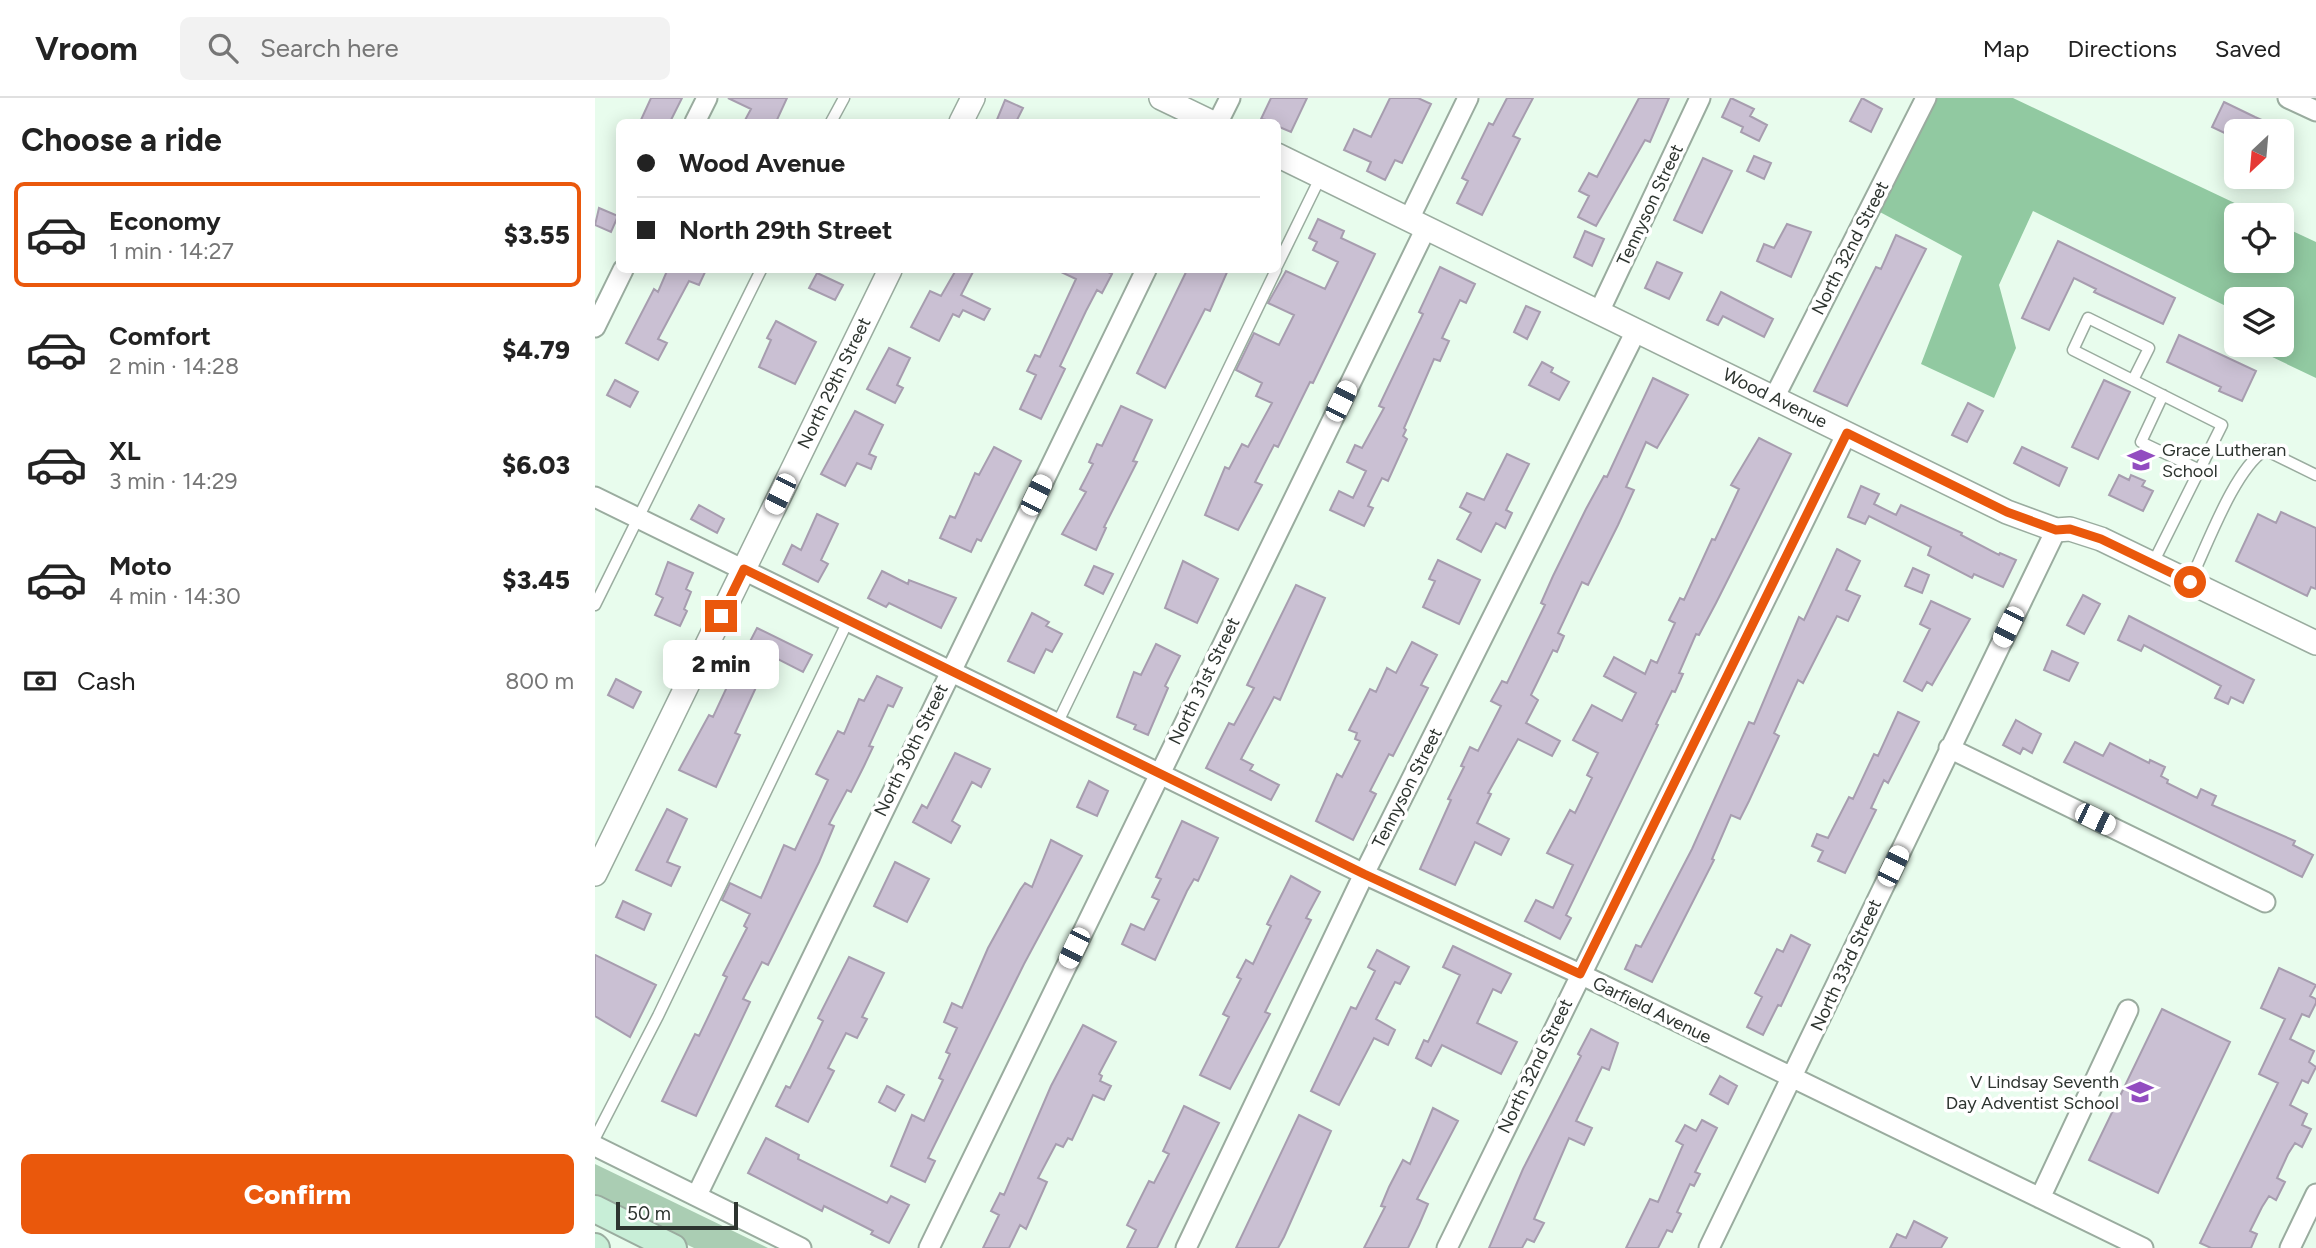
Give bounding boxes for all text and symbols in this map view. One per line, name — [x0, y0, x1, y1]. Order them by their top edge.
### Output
search box — [180, 17, 670, 80]
text: Vroom — [35, 29, 138, 68]
icon: search — [204, 29, 242, 67]
text: Search here — [260, 32, 399, 64]
text: Map — [1983, 34, 2029, 63]
text: Directions — [2067, 34, 2177, 63]
text: Saved — [2215, 34, 2281, 63]
north arrow — [2224, 119, 2294, 189]
map controls — [2224, 119, 2294, 357]
text: Choose a ride — [21, 121, 222, 159]
street label: Tennyson Street — [1612, 140, 1688, 269]
text: Wood Avenue — [679, 147, 845, 179]
street label: North 32nd Street — [1807, 177, 1893, 319]
icon: car — [25, 203, 88, 266]
button: locate — [2224, 203, 2294, 273]
text: Economy — [109, 205, 221, 237]
text: North 29th Street — [679, 214, 892, 246]
text: $3.55 — [504, 219, 570, 251]
text: 1 min · 14:27 — [109, 237, 234, 265]
button: layers — [2224, 287, 2294, 357]
street label: North 29th Street — [793, 313, 875, 452]
icon: car — [25, 318, 88, 381]
text: Comfort — [109, 320, 211, 352]
text: $4.79 — [502, 334, 570, 366]
text: 2 min · 14:28 — [109, 352, 239, 380]
street label: Wood Avenue — [1719, 363, 1831, 433]
car — [1323, 378, 1360, 424]
icon: car — [25, 433, 88, 496]
text: XL — [109, 435, 141, 467]
place label: Grace Lutheran School — [2162, 439, 2286, 482]
school or university icon: Grace Lutheran School — [2126, 445, 2156, 475]
text: $6.03 — [502, 449, 570, 481]
text: 3 min · 14:29 — [109, 467, 238, 495]
car — [762, 471, 799, 517]
car — [1018, 472, 1055, 518]
icon: car — [25, 548, 88, 611]
text: Moto — [109, 550, 172, 582]
text: $3.45 — [502, 564, 570, 596]
route start — [2174, 566, 2206, 598]
text: 4 min · 14:30 — [109, 582, 241, 610]
route end — [705, 600, 737, 632]
car — [1990, 604, 2027, 650]
street label: North 31st Street — [1164, 614, 1244, 748]
callout: 2 min — [663, 640, 779, 690]
text: 2 min — [692, 650, 750, 678]
icon: cash — [21, 662, 59, 700]
text: Cash — [77, 665, 136, 697]
text: 800 m — [505, 667, 574, 695]
street label: North 30th Street — [869, 680, 953, 820]
street label: Tennyson Street — [1367, 724, 1447, 852]
car — [2072, 800, 2119, 838]
car — [1875, 843, 1912, 889]
street label: North 33rd Street — [1806, 895, 1886, 1034]
car — [1056, 925, 1093, 971]
street label: Garfield Avenue — [1589, 972, 1715, 1048]
street label: North 32nd Street — [1493, 995, 1577, 1137]
place label: V Lindsay Seventh Day Adventist School — [1946, 1071, 2119, 1114]
school or university icon: V Lindsay Seventh Day Adventist School — [2125, 1077, 2155, 1107]
button: Confirm — [21, 1154, 574, 1234]
scale bar — [616, 1199, 739, 1231]
text: 50 m — [627, 1202, 671, 1225]

